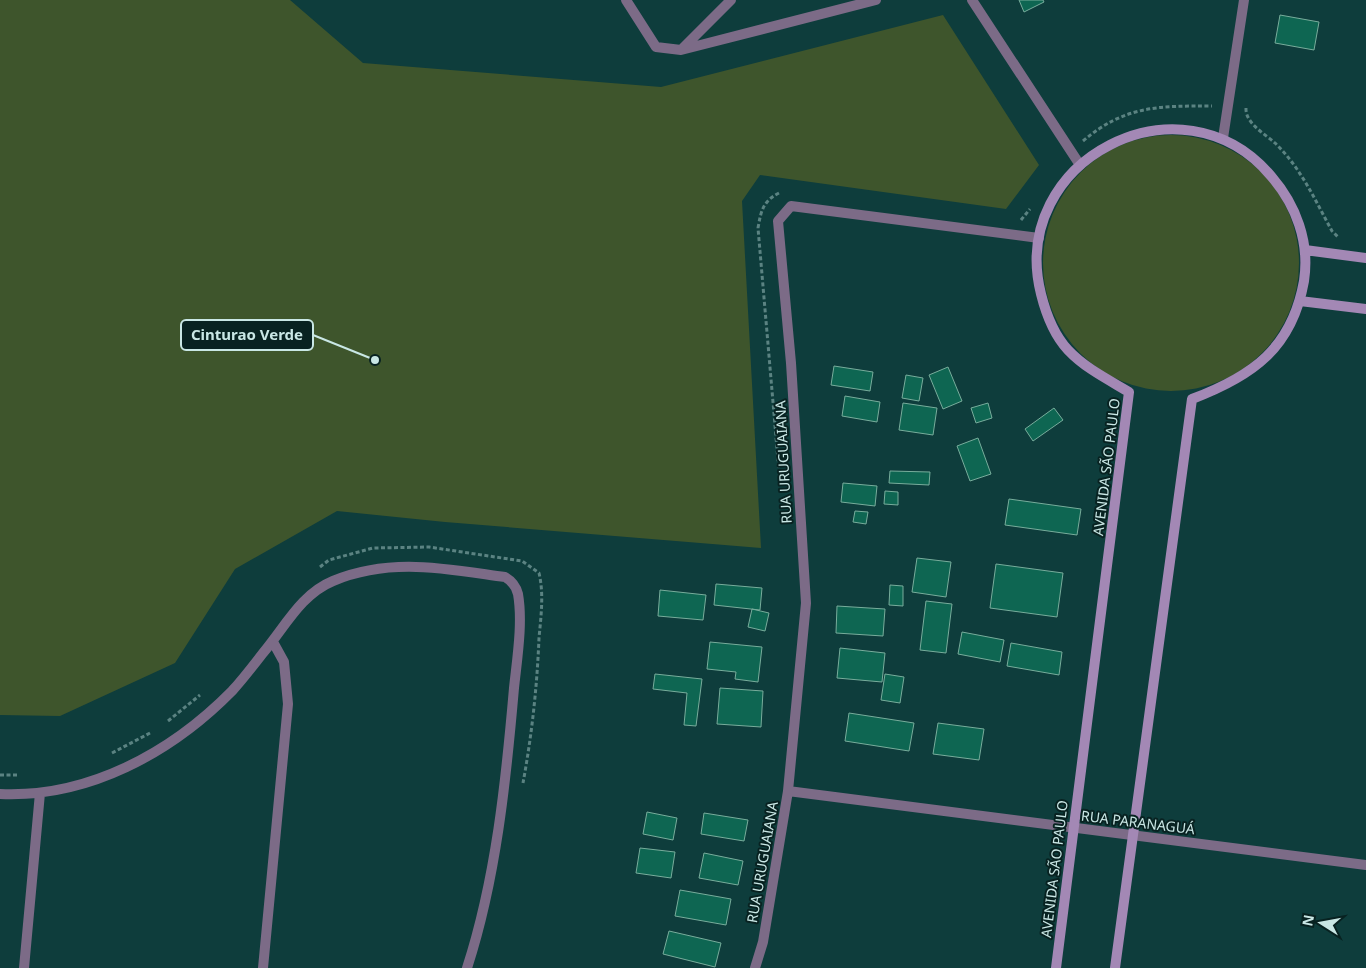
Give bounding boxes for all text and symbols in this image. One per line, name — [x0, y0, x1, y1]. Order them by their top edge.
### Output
callout: Cinturao Verde — [181, 320, 313, 350]
text: Cinturao Verde — [191, 324, 303, 344]
street label: AVENIDA SÃO PAULO — [1088, 397, 1124, 537]
street label: RUA URUGUAIANA — [770, 400, 796, 524]
street label: AVENIDA SÃO PAULO — [1036, 799, 1072, 939]
street label: RUA URUGUAIANA — [742, 800, 782, 924]
street label: RUA PARANAGUÁ — [1080, 806, 1196, 838]
north arrow — [1296, 898, 1346, 948]
text: N — [1297, 913, 1318, 928]

